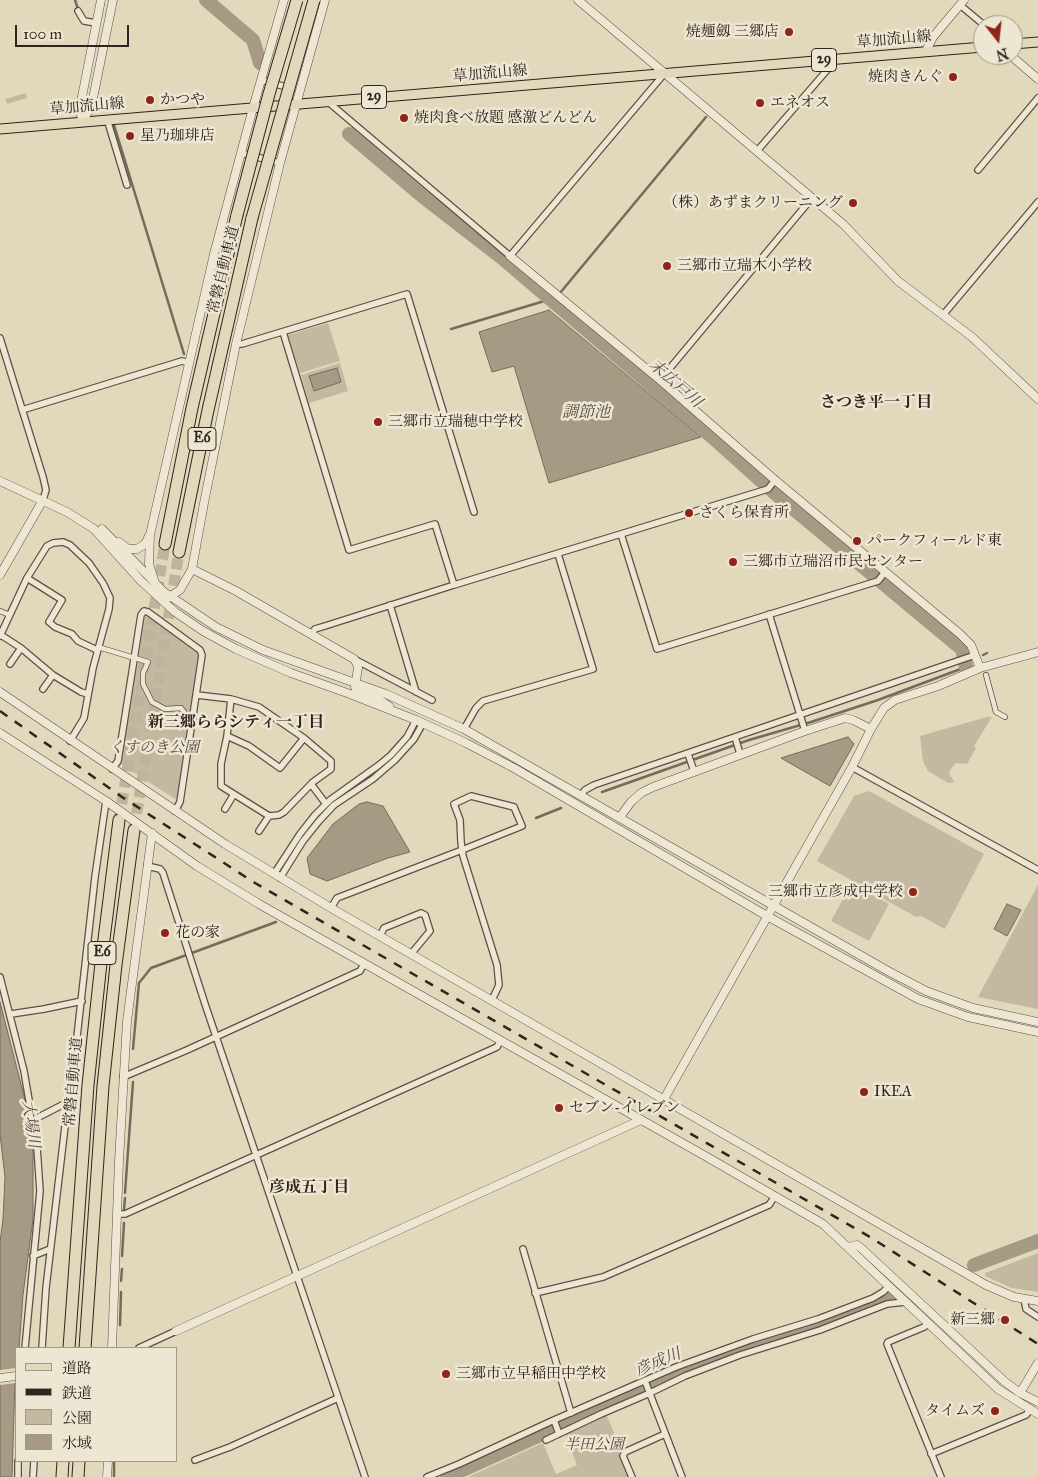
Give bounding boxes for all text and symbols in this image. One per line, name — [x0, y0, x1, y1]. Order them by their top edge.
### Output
scale bar — [18, 15, 131, 47]
north arrow — [973, 15, 1023, 65]
place label: 焼麺劔 三郷店 — [686, 23, 779, 41]
text: 100 m — [23, 25, 62, 43]
marker: 焼麺劔 三郷店 — [783, 26, 795, 38]
street label: 草加流山線 — [856, 28, 932, 52]
text: N — [994, 44, 1010, 64]
road number: 29 — [812, 48, 836, 72]
street label: 草加流山線 — [452, 62, 528, 86]
place label: 焼肉きんぐ — [868, 68, 943, 86]
marker: 焼肉きんぐ — [947, 71, 959, 83]
road number: 29 — [362, 85, 386, 108]
place label: かつや — [160, 91, 205, 109]
marker: かつや — [144, 94, 156, 106]
place label: エネオス — [770, 94, 830, 112]
street label: 草加流山線 — [49, 95, 125, 119]
marker: エネオス — [754, 97, 766, 109]
place label: 焼肉食べ放題 感激どんどん — [414, 109, 597, 127]
marker: 焼肉食べ放題 感激どんどん — [398, 112, 410, 124]
place label: 星乃珈琲店 — [140, 127, 215, 145]
marker: 星乃珈琲店 — [124, 130, 136, 142]
place label: （株）あずまクリーニング — [663, 194, 843, 212]
marker: （株）あずまクリーニング — [847, 197, 859, 209]
street label: 常磐自動車道 — [204, 224, 244, 316]
place label: 三郷市立瑞木小学校 — [677, 257, 812, 275]
marker: 三郷市立瑞木小学校 — [661, 260, 673, 272]
water label: 末広戸川 — [645, 356, 705, 412]
district label: さつき平一丁目 — [820, 393, 932, 413]
water label: 調節池 — [562, 403, 610, 423]
place label: 三郷市立瑞穂中学校 — [388, 413, 523, 431]
marker: 三郷市立瑞穂中学校 — [372, 416, 384, 428]
road number: E6 — [188, 428, 216, 450]
place label: さくら保育所 — [699, 504, 789, 522]
marker: さくら保育所 — [683, 507, 695, 519]
place label: パークフィールド東 — [867, 532, 1002, 550]
marker: パークフィールド東 — [851, 535, 863, 547]
place label: 三郷市立瑞沼市民センター — [743, 553, 923, 571]
marker: 三郷市立瑞沼市民センター — [727, 556, 739, 568]
district label: 新三郷ららシティ一丁目 — [148, 713, 324, 733]
park label: くすのき公園 — [109, 739, 199, 757]
place label: 三郷市立彦成中学校 — [768, 883, 903, 901]
marker: 三郷市立彦成中学校 — [907, 886, 919, 898]
place label: 花の家 — [175, 924, 220, 942]
marker: 花の家 — [159, 927, 171, 939]
road number: E6 — [88, 941, 116, 964]
street label: 常磐自動車道 — [61, 1036, 87, 1128]
place label: IKEA — [874, 1083, 912, 1101]
marker: IKEA — [858, 1086, 870, 1098]
water label: 大場川 — [17, 1099, 43, 1149]
place label: セブン-イレブン — [569, 1099, 680, 1117]
marker: セブン-イレブン — [553, 1102, 565, 1114]
district label: 彦成五丁目 — [269, 1178, 349, 1198]
place label: 新三郷 — [950, 1311, 995, 1329]
marker: 新三郷 — [999, 1314, 1011, 1326]
water label: 彦成川 — [632, 1345, 684, 1381]
legend — [15, 1347, 178, 1462]
text: 道路 — [62, 1359, 92, 1377]
place label: 三郷市立早稲田中学校 — [456, 1365, 606, 1383]
marker: 三郷市立早稲田中学校 — [440, 1368, 452, 1380]
text: 鉄道 — [62, 1384, 92, 1402]
place label: タイムズ — [925, 1402, 985, 1420]
marker: タイムズ — [989, 1405, 1001, 1417]
text: 公園 — [62, 1409, 92, 1427]
text: 水域 — [62, 1434, 92, 1452]
park label: 半田公園 — [564, 1436, 624, 1454]

